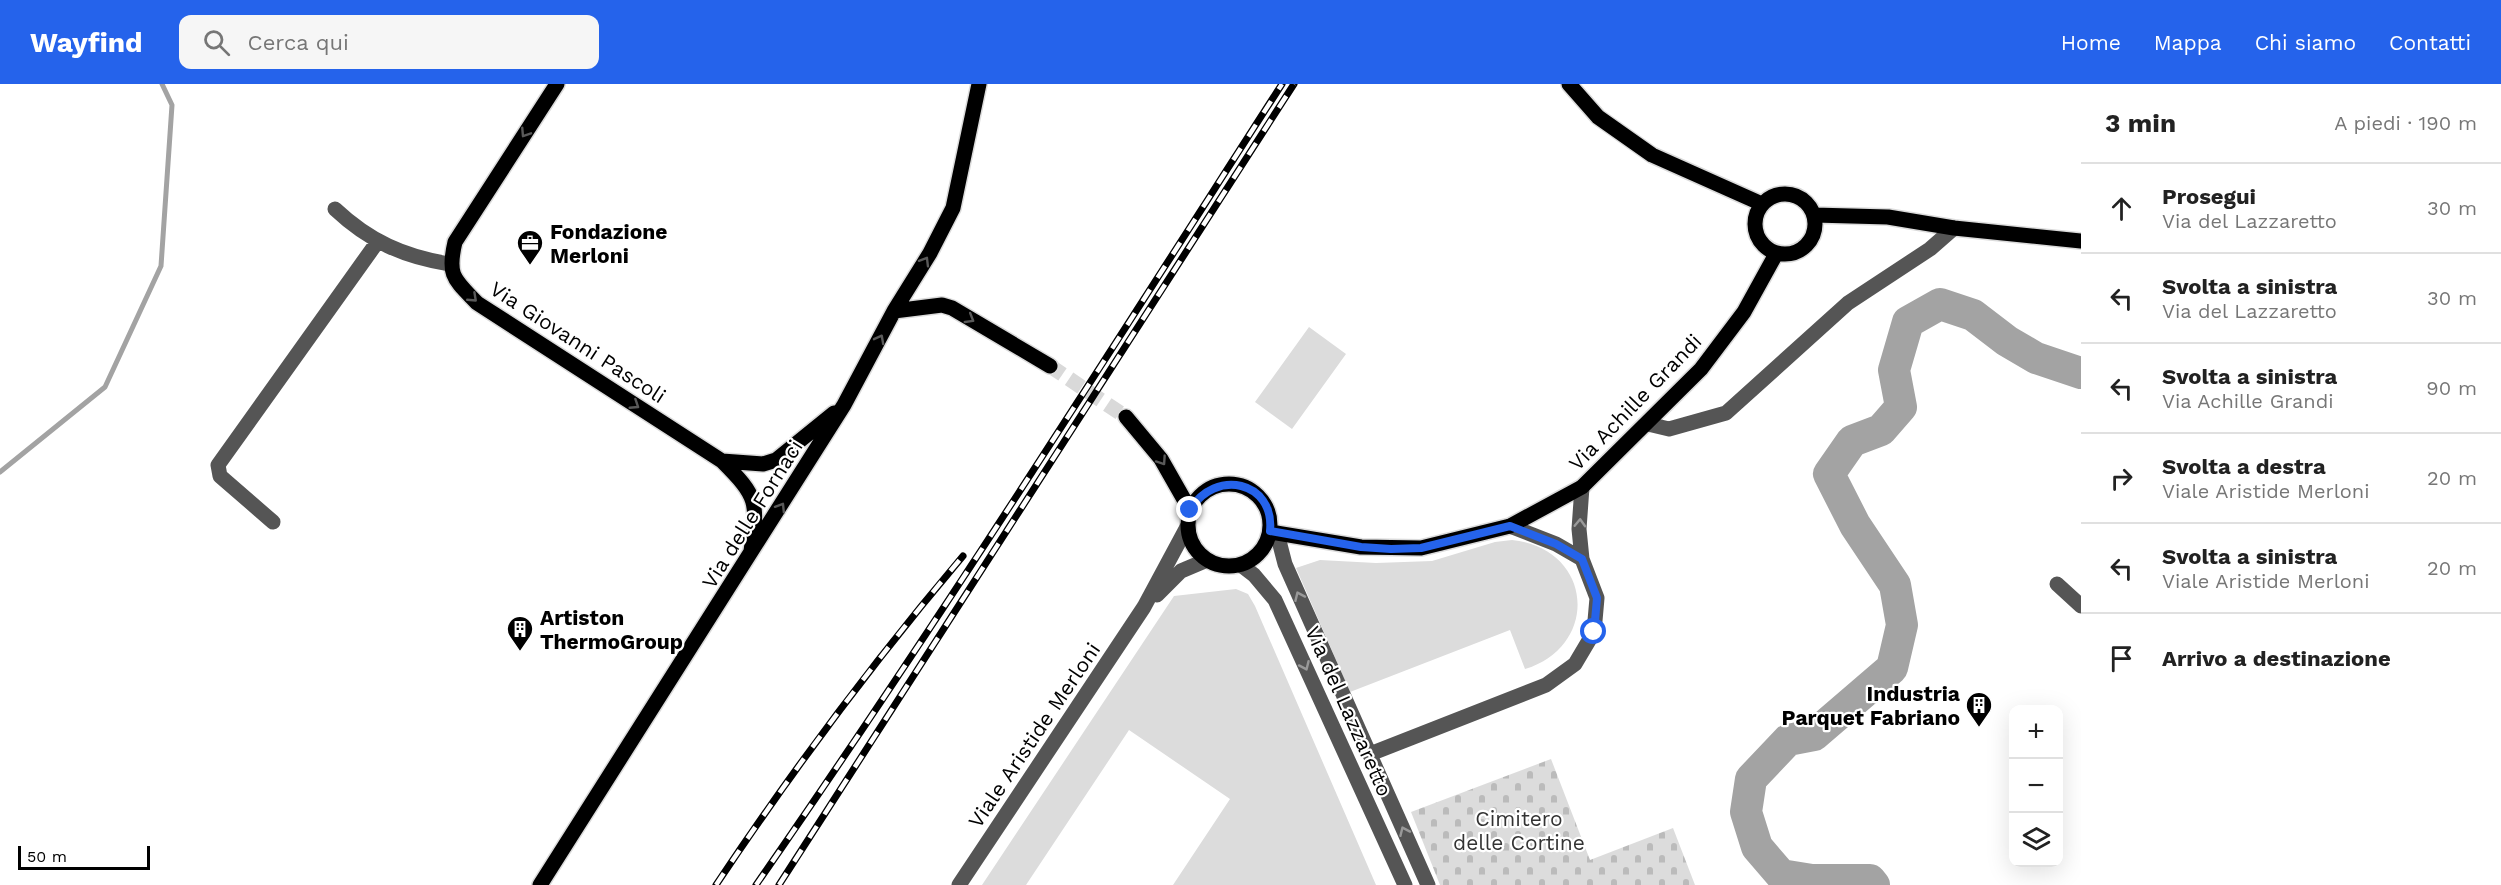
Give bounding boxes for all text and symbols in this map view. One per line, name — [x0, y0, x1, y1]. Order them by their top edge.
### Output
search box — [179, 15, 599, 69]
text: Wayfind — [30, 26, 143, 59]
icon: search — [200, 26, 233, 59]
text: Cerca qui — [248, 30, 349, 55]
text: Home — [2061, 30, 2121, 55]
text: Mappa — [2154, 30, 2222, 55]
text: Chi siamo — [2255, 30, 2356, 55]
text: Contatti — [2389, 30, 2471, 55]
text: 3 min — [2105, 108, 2176, 138]
text: A piedi · 190 m — [2334, 111, 2477, 135]
one-way arrow — [520, 127, 532, 137]
text: Prosegui — [2162, 184, 2256, 209]
icon: ahead — [2105, 192, 2138, 225]
text: 30 m — [2427, 196, 2477, 220]
text: Via del Lazzaretto — [2162, 209, 2337, 233]
place label: Fondazione Merloni — [550, 219, 667, 268]
office icon: Fondazione Merloni — [515, 228, 545, 266]
one-way arrow — [917, 257, 929, 267]
text: Svolta a sinistra — [2162, 274, 2337, 299]
street label: Via Giovanni Pascoli — [485, 276, 671, 408]
icon: left — [2105, 282, 2138, 315]
text: 30 m — [2427, 286, 2477, 310]
one-way arrow — [466, 291, 477, 302]
text: Via del Lazzaretto — [2162, 299, 2337, 323]
one-way arrow — [964, 311, 974, 323]
street label: Via Achille Grandi — [1563, 329, 1707, 475]
one-way arrow — [873, 335, 884, 345]
text: Svolta a sinistra — [2162, 364, 2337, 389]
icon: left — [2105, 372, 2138, 405]
text: 90 m — [2426, 376, 2477, 400]
text: Via Achille Grandi — [2162, 389, 2334, 413]
one-way arrow — [629, 398, 640, 409]
street label: Via delle Fornaci — [696, 435, 808, 593]
one-way arrow — [1155, 454, 1166, 465]
text: Svolta a destra — [2162, 454, 2326, 479]
icon: right — [2105, 462, 2138, 495]
text: 20 m — [2427, 466, 2477, 490]
text: Viale Aristide Merloni — [2162, 479, 2370, 503]
route end — [1176, 496, 1202, 522]
one-way arrow — [774, 503, 786, 513]
one-way arrow — [1573, 519, 1586, 528]
text: Svolta a sinistra — [2162, 544, 2337, 569]
icon: left — [2105, 552, 2138, 585]
text: 20 m — [2427, 556, 2477, 580]
text: Viale Aristide Merloni — [2162, 569, 2370, 593]
one-way arrow — [1294, 591, 1306, 602]
place label: Artiston ThermoGroup — [540, 605, 683, 654]
building icon: Artiston ThermoGroup — [505, 614, 535, 652]
route start — [1580, 618, 1606, 644]
street label: Via del Lazzaretto — [1300, 622, 1398, 800]
street label: Viale Aristide Merloni — [963, 638, 1105, 832]
icon: arrive — [2105, 642, 2138, 675]
text: Arrivo a destinazione — [2162, 646, 2391, 671]
one-way arrow — [1298, 659, 1310, 670]
place label: Industria Parquet Fabriano — [1781, 681, 1961, 730]
building icon: Industria Parquet Fabriano — [1964, 690, 1994, 728]
map controls — [2009, 705, 2063, 867]
button: + — [2009, 705, 2063, 759]
button: − — [2009, 759, 2063, 813]
park label: Cimitero delle Cortine — [1453, 806, 1585, 855]
button: layers — [2009, 813, 2063, 867]
one-way arrow — [1400, 827, 1412, 838]
scale bar — [18, 843, 150, 870]
text: 50 m — [27, 847, 67, 866]

